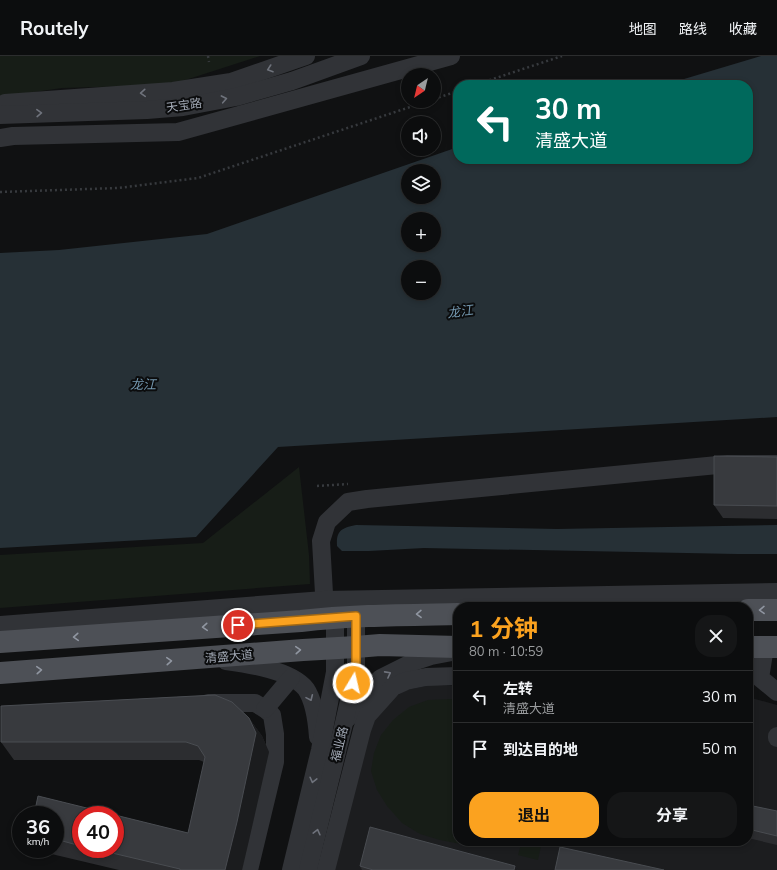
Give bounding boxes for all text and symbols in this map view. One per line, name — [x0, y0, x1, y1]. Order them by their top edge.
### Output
text: Routely — [20, 16, 88, 40]
text: 地图 — [629, 20, 657, 38]
text: 路线 — [679, 20, 707, 38]
text: 收藏 — [729, 20, 757, 38]
one-way arrow — [266, 64, 273, 73]
north arrow — [401, 68, 441, 108]
map controls — [401, 68, 441, 300]
one-way arrow — [140, 89, 146, 98]
text: 30 m — [535, 91, 601, 126]
street label: 天宝路 — [165, 95, 203, 115]
one-way arrow — [221, 95, 227, 104]
icon: left — [469, 96, 521, 148]
one-way arrow — [36, 109, 42, 118]
button: sound — [401, 116, 441, 156]
text: 清盛大道 — [535, 129, 607, 152]
button: layers — [401, 164, 441, 204]
button: + — [401, 212, 441, 252]
button: − — [401, 260, 441, 300]
water label: 龙江 — [446, 301, 476, 321]
water label: 龙江 — [130, 376, 158, 392]
one-way arrow — [759, 606, 765, 614]
pin — [221, 608, 255, 642]
one-way arrow — [416, 610, 422, 618]
text: 1 分钟 — [469, 613, 538, 643]
icon: arrive — [227, 614, 249, 636]
button: close — [695, 615, 737, 657]
one-way arrow — [202, 623, 209, 632]
one-way arrow — [73, 632, 79, 641]
text: 80 m · 10:59 — [469, 643, 543, 659]
street label: 清盛大道 — [204, 646, 254, 666]
one-way arrow — [295, 646, 301, 655]
one-way arrow — [165, 656, 172, 665]
position arrow — [332, 662, 374, 704]
one-way arrow — [36, 666, 42, 675]
one-way arrow — [384, 672, 392, 679]
text: 左转 — [503, 679, 533, 698]
icon: left — [469, 686, 491, 708]
text: 30 m — [702, 687, 737, 706]
one-way arrow — [305, 694, 313, 701]
text: 清盛大道 — [503, 700, 555, 716]
street label: 福业路 — [327, 725, 351, 763]
icon: arrive — [469, 738, 491, 760]
text: 50 m — [702, 739, 737, 758]
text: 到达目的地 — [503, 740, 578, 759]
one-way arrow — [309, 776, 318, 783]
button: 退出 — [469, 792, 599, 838]
button: 分享 — [607, 792, 737, 838]
speed limit sign: 40 — [72, 806, 124, 858]
text: 36 — [26, 814, 50, 839]
one-way arrow — [312, 829, 321, 836]
text: km/h — [27, 835, 49, 848]

